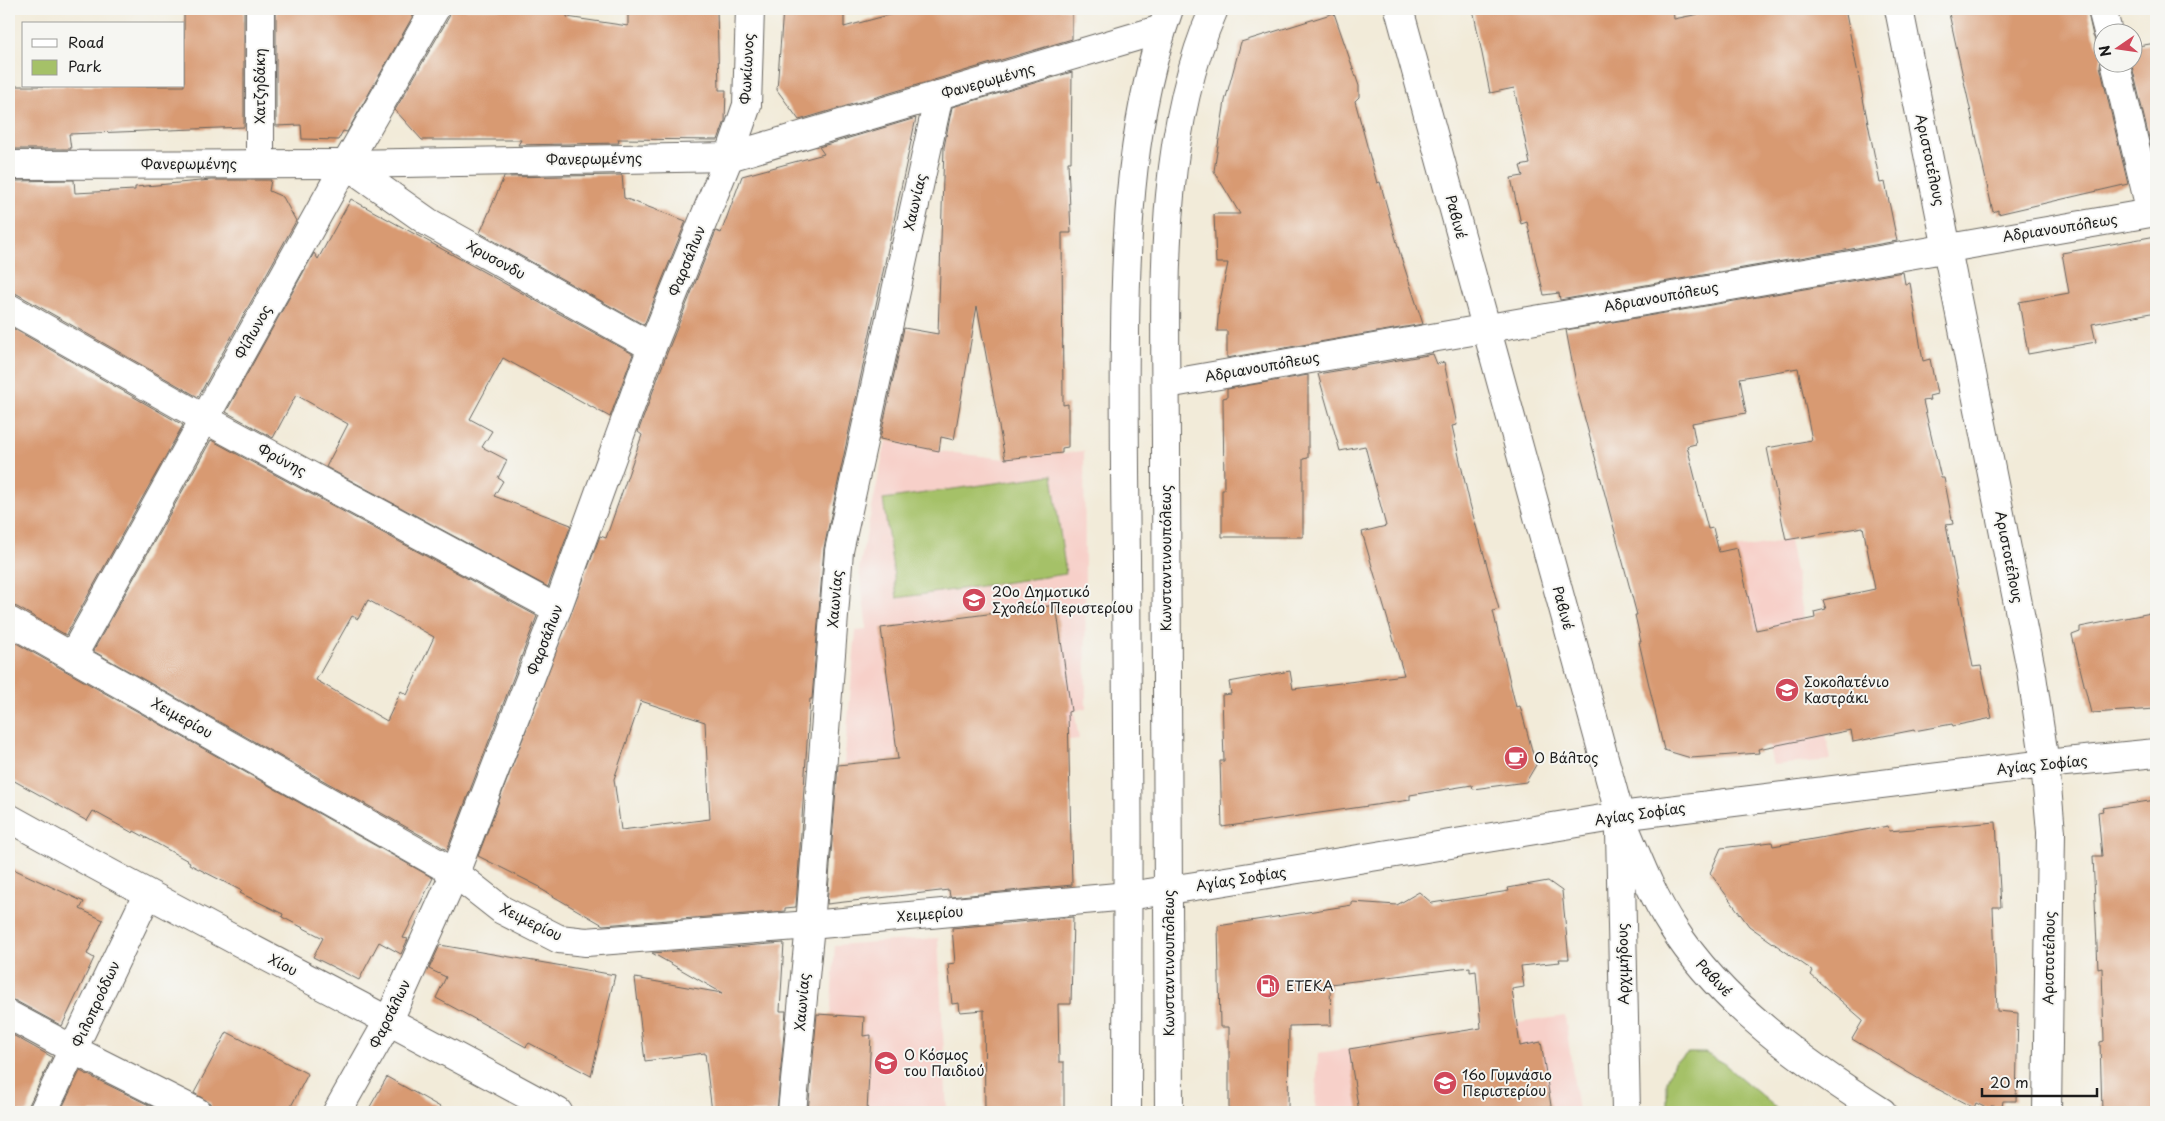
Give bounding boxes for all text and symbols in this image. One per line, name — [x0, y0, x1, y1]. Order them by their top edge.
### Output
legend — [22, 22, 185, 88]
north arrow — [2092, 22, 2142, 72]
text: Road — [68, 30, 104, 53]
street label: Φωκίωνος — [734, 33, 759, 105]
text: N — [2093, 43, 2116, 59]
street label: Χατζηδάκη — [249, 48, 270, 124]
text: Park — [68, 54, 102, 77]
street label: Φανερωμένης — [939, 57, 1037, 104]
street label: Αριστοτέλους — [1911, 112, 1950, 208]
street label: Φανερωμένης — [546, 147, 642, 170]
street label: Φανερωμένης — [141, 153, 237, 174]
street label: Χαωνίας — [898, 171, 931, 232]
street label: Ραβινέ — [1441, 193, 1472, 241]
street label: Αδριανουπόλεως — [2001, 208, 2119, 247]
street label: Φαρσάλων — [663, 222, 710, 299]
street label: Χρυσονδυ — [463, 235, 529, 284]
street label: Αδριανουπόλεως — [1602, 276, 1720, 317]
street label: Φίλωνος — [229, 301, 276, 363]
street label: Αδριανουπόλεως — [1203, 346, 1321, 387]
street label: Φρύνης — [254, 438, 310, 481]
street label: Κωνσταντινουπόλεως — [1155, 485, 1176, 631]
street label: Αριστοτέλους — [1990, 509, 2029, 605]
street label: Χαωνίας — [822, 569, 847, 629]
place label: 20ο Δημοτικό Σχολείο Περιστερίου — [992, 581, 1133, 618]
street label: Ραβινέ — [1548, 584, 1579, 632]
school or university icon: 20ο Δημοτικό Σχολείο Περιστερίου — [961, 587, 987, 613]
street label: Φαρσάλων — [521, 601, 568, 678]
place label: Σοκολατένιο Καστράκι — [1804, 671, 1889, 708]
school or university icon: Σοκολατένιο Καστράκι — [1774, 677, 1800, 703]
street label: Χειμερίου — [148, 692, 217, 743]
cafe icon: Ο Βάλτος — [1503, 745, 1529, 771]
place label: Ο Βάλτος — [1534, 747, 1598, 768]
street label: Αγίας Σοφίας — [1995, 749, 2089, 780]
street label: Αγίας Σοφίας — [1593, 797, 1687, 830]
street label: Αγίας Σοφίας — [1194, 861, 1288, 896]
street label: Κωνσταντινουπόλεως — [1158, 890, 1179, 1036]
street label: Χειμερίου — [496, 897, 566, 946]
street label: Χειμερίου — [896, 900, 964, 927]
street label: Αριστοτέλους — [2037, 911, 2060, 1005]
street label: Αρχιμήδους — [1611, 923, 1634, 1005]
street label: Χίου — [265, 948, 301, 981]
street label: Ραβινέ — [1691, 954, 1737, 1001]
street label: Φιλοπροόδων — [66, 957, 125, 1051]
street label: Χαωνίας — [789, 972, 814, 1032]
fuel station icon: ΕΤΕΚΑ — [1255, 973, 1281, 999]
place label: ΕΤΕΚΑ — [1286, 975, 1334, 996]
street label: Φαρσάλων — [364, 976, 415, 1052]
place label: Ο Κόσμος του Παιδιού — [904, 1044, 984, 1081]
school or university icon: Ο Κόσμος του Παιδιού — [873, 1050, 899, 1076]
place label: 16ο Γυμνάσιο Περιστερίου — [1462, 1064, 1552, 1101]
scale bar — [1982, 1066, 2098, 1098]
school or university icon: 16ο Γυμνάσιο Περιστερίου — [1432, 1070, 1458, 1096]
text: 20 m — [1990, 1070, 2029, 1093]

